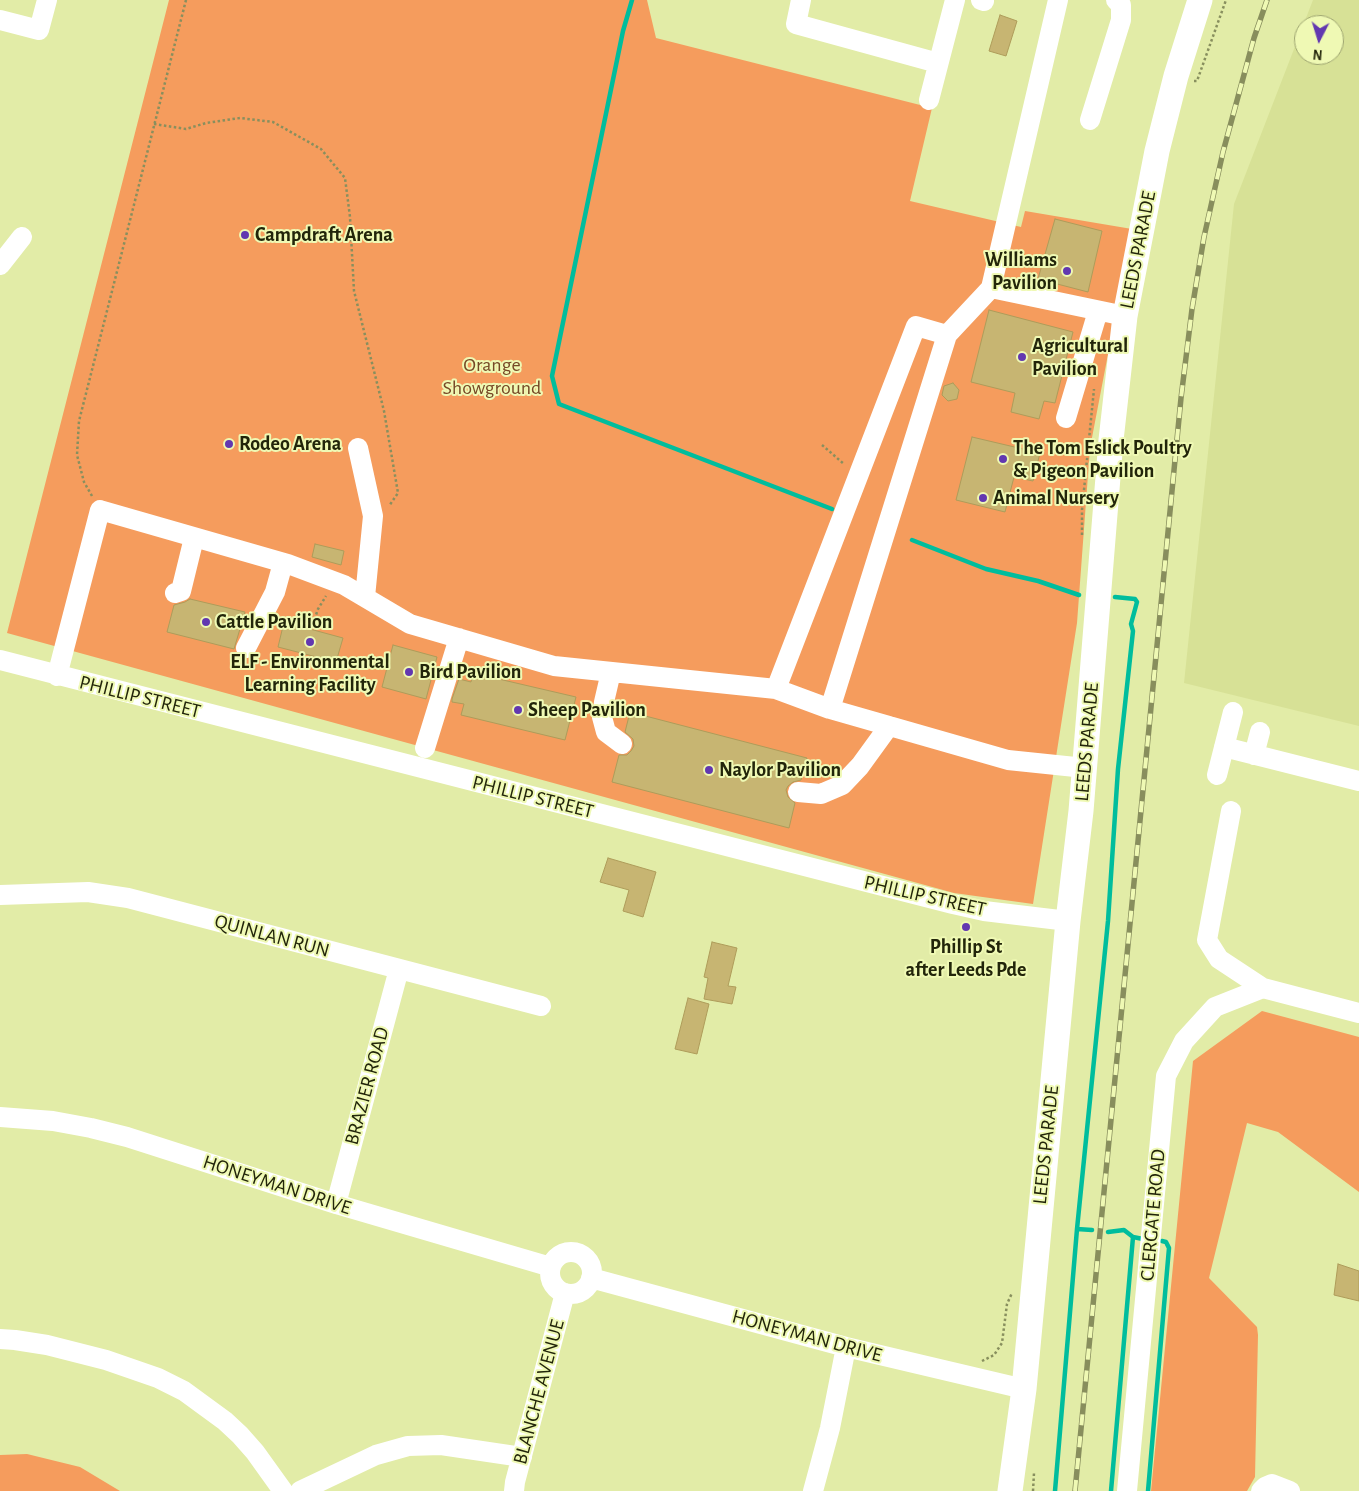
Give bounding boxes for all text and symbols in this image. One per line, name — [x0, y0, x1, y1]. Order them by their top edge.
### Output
north arrow — [1294, 15, 1344, 65]
text: N — [1312, 47, 1323, 61]
street label: LEEDS PARADE — [1115, 189, 1161, 311]
place label: Campdraft Arena — [255, 223, 393, 247]
marker: Campdraft Arena — [239, 229, 251, 241]
place label: Williams Pavilion — [985, 248, 1057, 295]
marker: Williams Pavilion — [1061, 265, 1073, 277]
place label: Agricultural Pavilion — [1032, 334, 1128, 381]
marker: Agricultural Pavilion — [1016, 351, 1028, 363]
park label: Orange Showground — [443, 353, 541, 400]
place label: Rodeo Arena — [239, 432, 341, 456]
place label: The Tom Eslick Poultry & Pigeon Pavilion — [1013, 436, 1192, 483]
marker: Rodeo Arena — [223, 438, 235, 450]
marker: The Tom Eslick Poultry & Pigeon Pavilion — [997, 453, 1009, 465]
place label: Animal Nursery — [993, 486, 1119, 510]
marker: Animal Nursery — [977, 492, 989, 504]
place label: Cattle Pavilion — [216, 610, 332, 634]
marker: Cattle Pavilion — [200, 616, 212, 628]
marker: ELF - Environmental Learning Facility — [304, 636, 316, 648]
place label: ELF - Environmental Learning Facility — [230, 650, 390, 697]
place label: Bird Pavilion — [419, 660, 521, 684]
marker: Bird Pavilion — [403, 666, 415, 678]
street label: PHILLIP STREET — [77, 670, 203, 724]
street label: LEEDS PARADE — [1070, 681, 1104, 803]
place label: Sheep Pavilion — [528, 698, 646, 722]
marker: Sheep Pavilion — [512, 704, 524, 716]
place label: Naylor Pavilion — [719, 758, 841, 782]
marker: Naylor Pavilion — [703, 764, 715, 776]
street label: PHILLIP STREET — [470, 770, 596, 824]
street label: PHILLIP STREET — [862, 870, 988, 922]
street label: QUINLAN RUN — [212, 909, 332, 963]
marker: Phillip St after Leeds Pde — [960, 921, 972, 933]
place label: Phillip St after Leeds Pde — [905, 935, 1027, 982]
street label: BRAZIER ROAD — [340, 1024, 394, 1148]
street label: LEEDS PARADE — [1028, 1084, 1064, 1206]
street label: CLERGATE ROAD — [1135, 1148, 1171, 1282]
street label: HONEYMAN DRIVE — [200, 1150, 354, 1220]
street label: HONEYMAN DRIVE — [729, 1304, 885, 1368]
street label: BLANCHE AVENUE — [508, 1317, 570, 1467]

